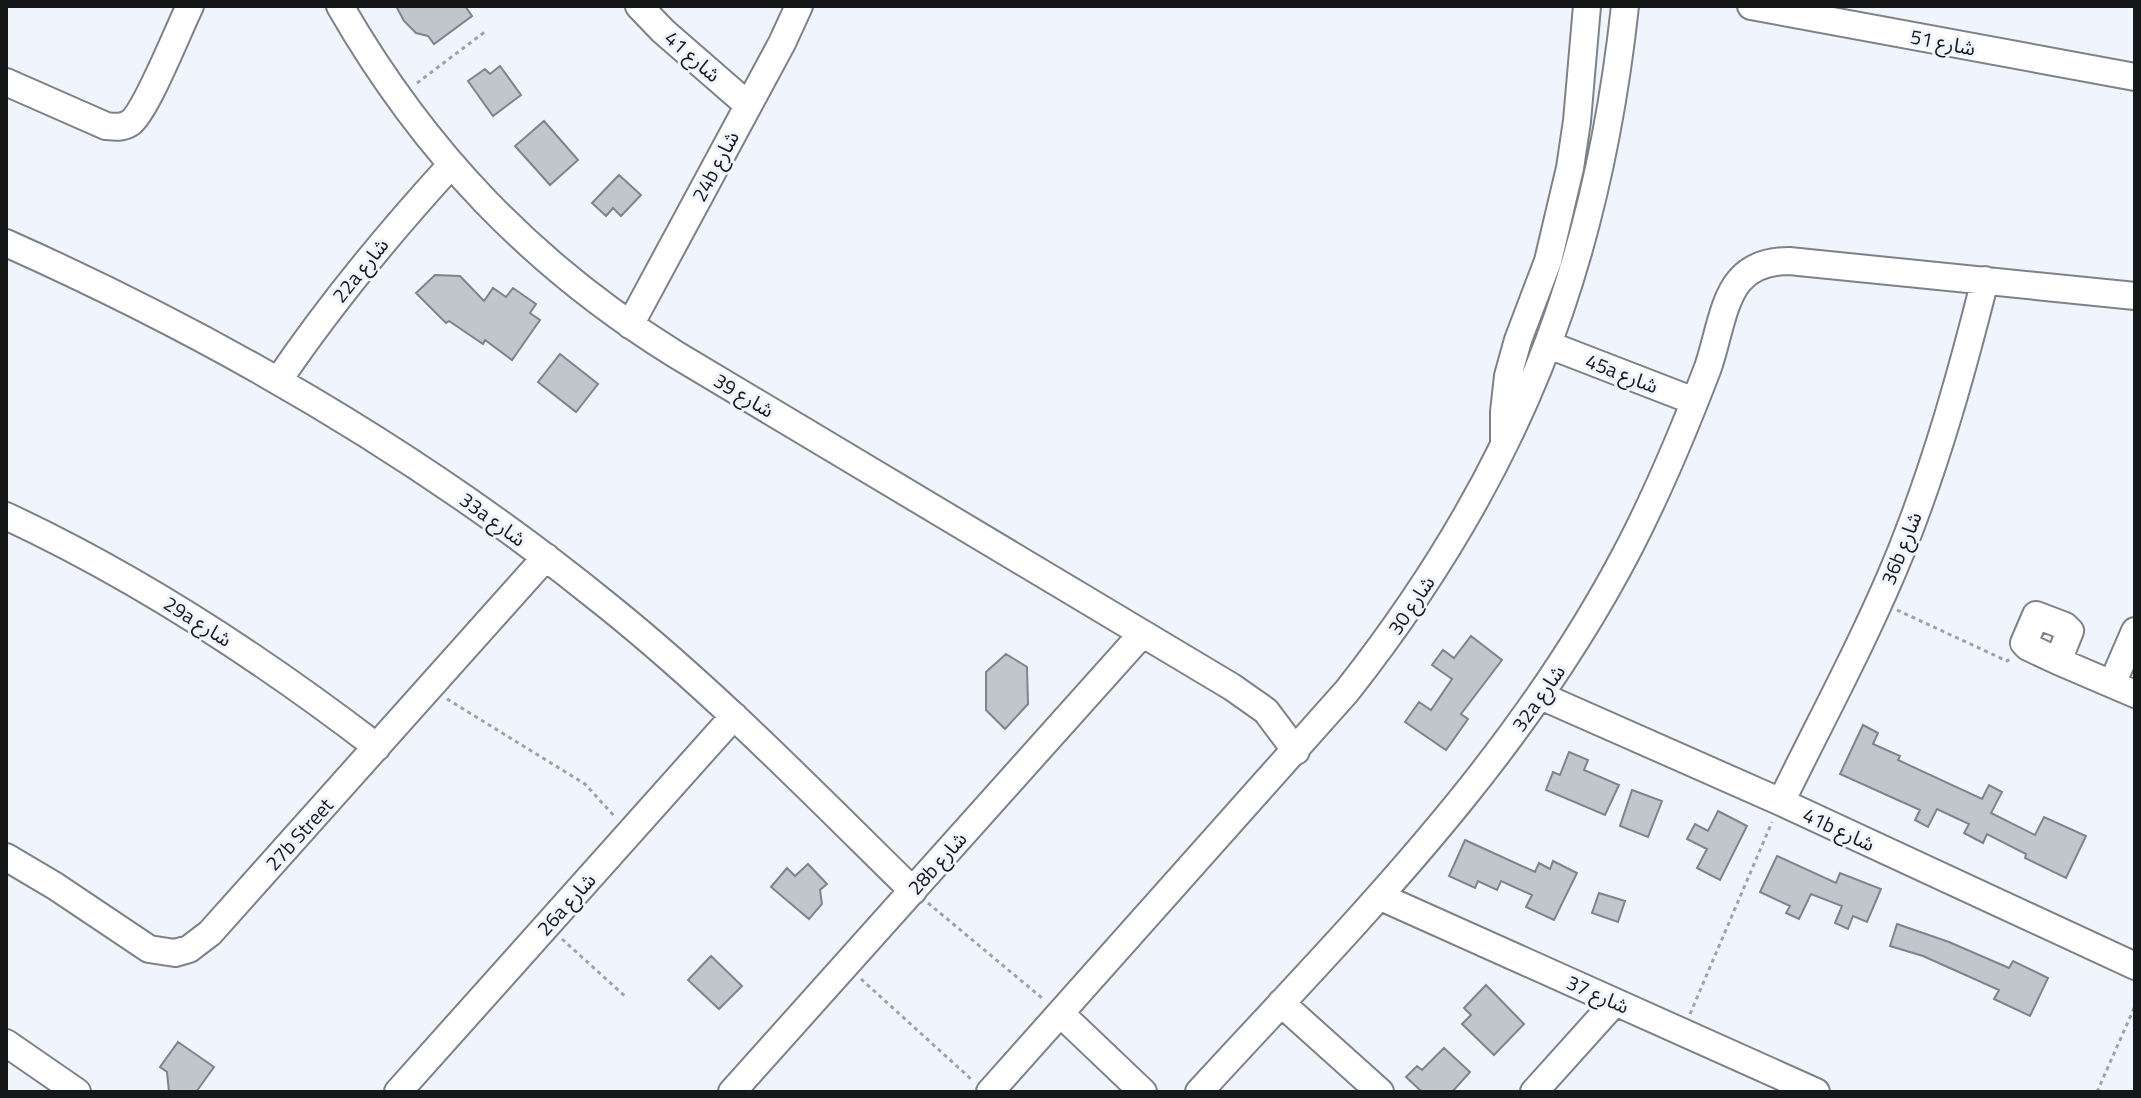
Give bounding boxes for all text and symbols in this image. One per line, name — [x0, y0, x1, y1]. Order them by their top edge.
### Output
street label: شارع 51 — [1908, 21, 1978, 63]
street label: شارع 41 — [658, 23, 728, 89]
street label: 24b شارع — [683, 125, 747, 207]
street label: 22a شارع — [324, 231, 396, 309]
street label: 45a شارع — [1581, 345, 1663, 401]
street label: شارع 39 — [708, 365, 780, 425]
street label: 33a شارع — [453, 484, 533, 554]
street label: 36b شارع — [1872, 507, 1930, 589]
street label: شارع 30 — [1380, 569, 1442, 641]
street label: 29a شارع — [158, 588, 238, 654]
street label: 32a شارع — [1504, 658, 1572, 738]
street label: 27b Street — [258, 791, 340, 877]
street label: 41b شارع — [1798, 799, 1880, 859]
street label: 28b شارع — [900, 824, 974, 902]
street label: 26a شارع — [529, 865, 603, 943]
street label: شارع 37 — [1562, 966, 1634, 1022]

